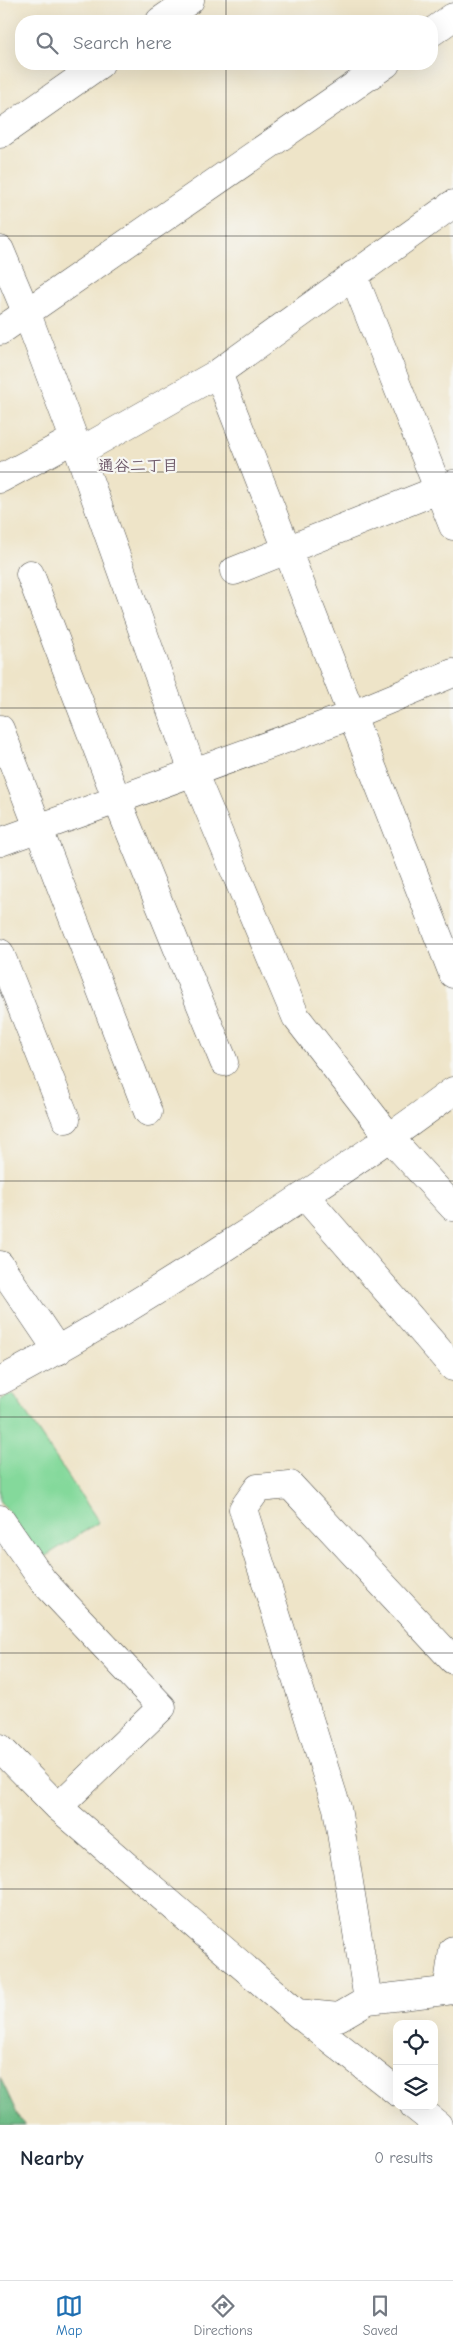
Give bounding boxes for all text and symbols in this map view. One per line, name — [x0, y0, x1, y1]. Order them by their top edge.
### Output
search box — [15, 15, 438, 70]
icon: search — [33, 29, 61, 57]
text: Search here — [73, 32, 172, 54]
district label: 通谷二丁目 — [98, 457, 178, 475]
map controls — [393, 2020, 438, 2110]
button: locate — [393, 2020, 438, 2065]
button: layers — [393, 2065, 438, 2110]
text: Nearby — [20, 2146, 84, 2170]
text: 0 results — [374, 2149, 433, 2167]
tab: Map — [55, 2292, 83, 2339]
tab: Directions — [193, 2292, 253, 2339]
tab: Saved — [363, 2292, 398, 2339]

